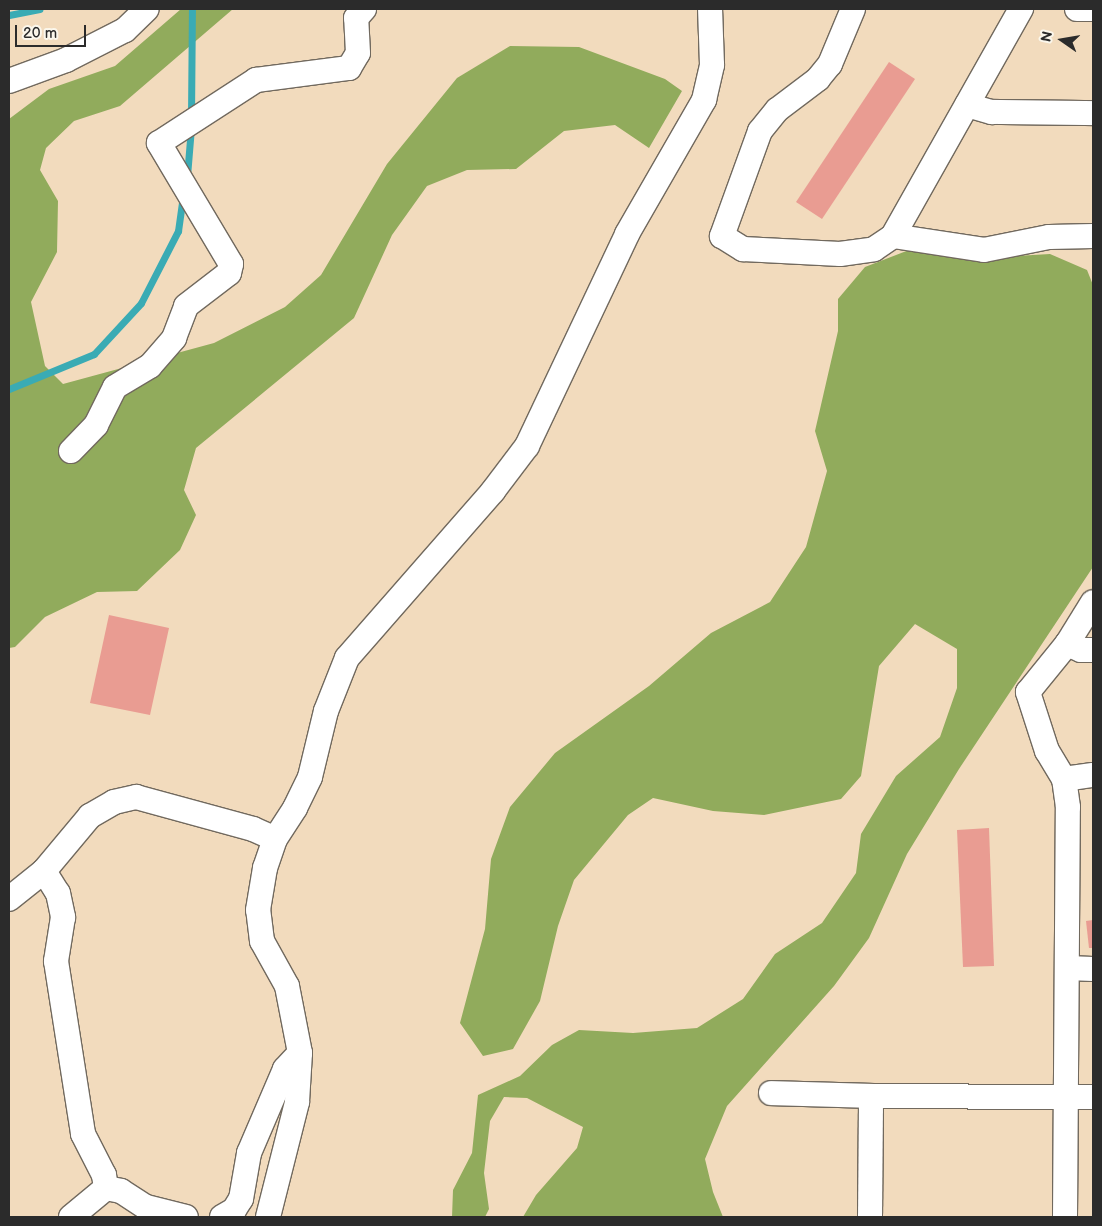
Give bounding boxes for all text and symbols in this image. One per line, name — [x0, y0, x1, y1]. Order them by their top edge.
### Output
scale bar — [18, 15, 89, 47]
north arrow — [1037, 15, 1087, 65]
text: 20 m — [23, 24, 57, 43]
text: N — [1037, 29, 1056, 44]

